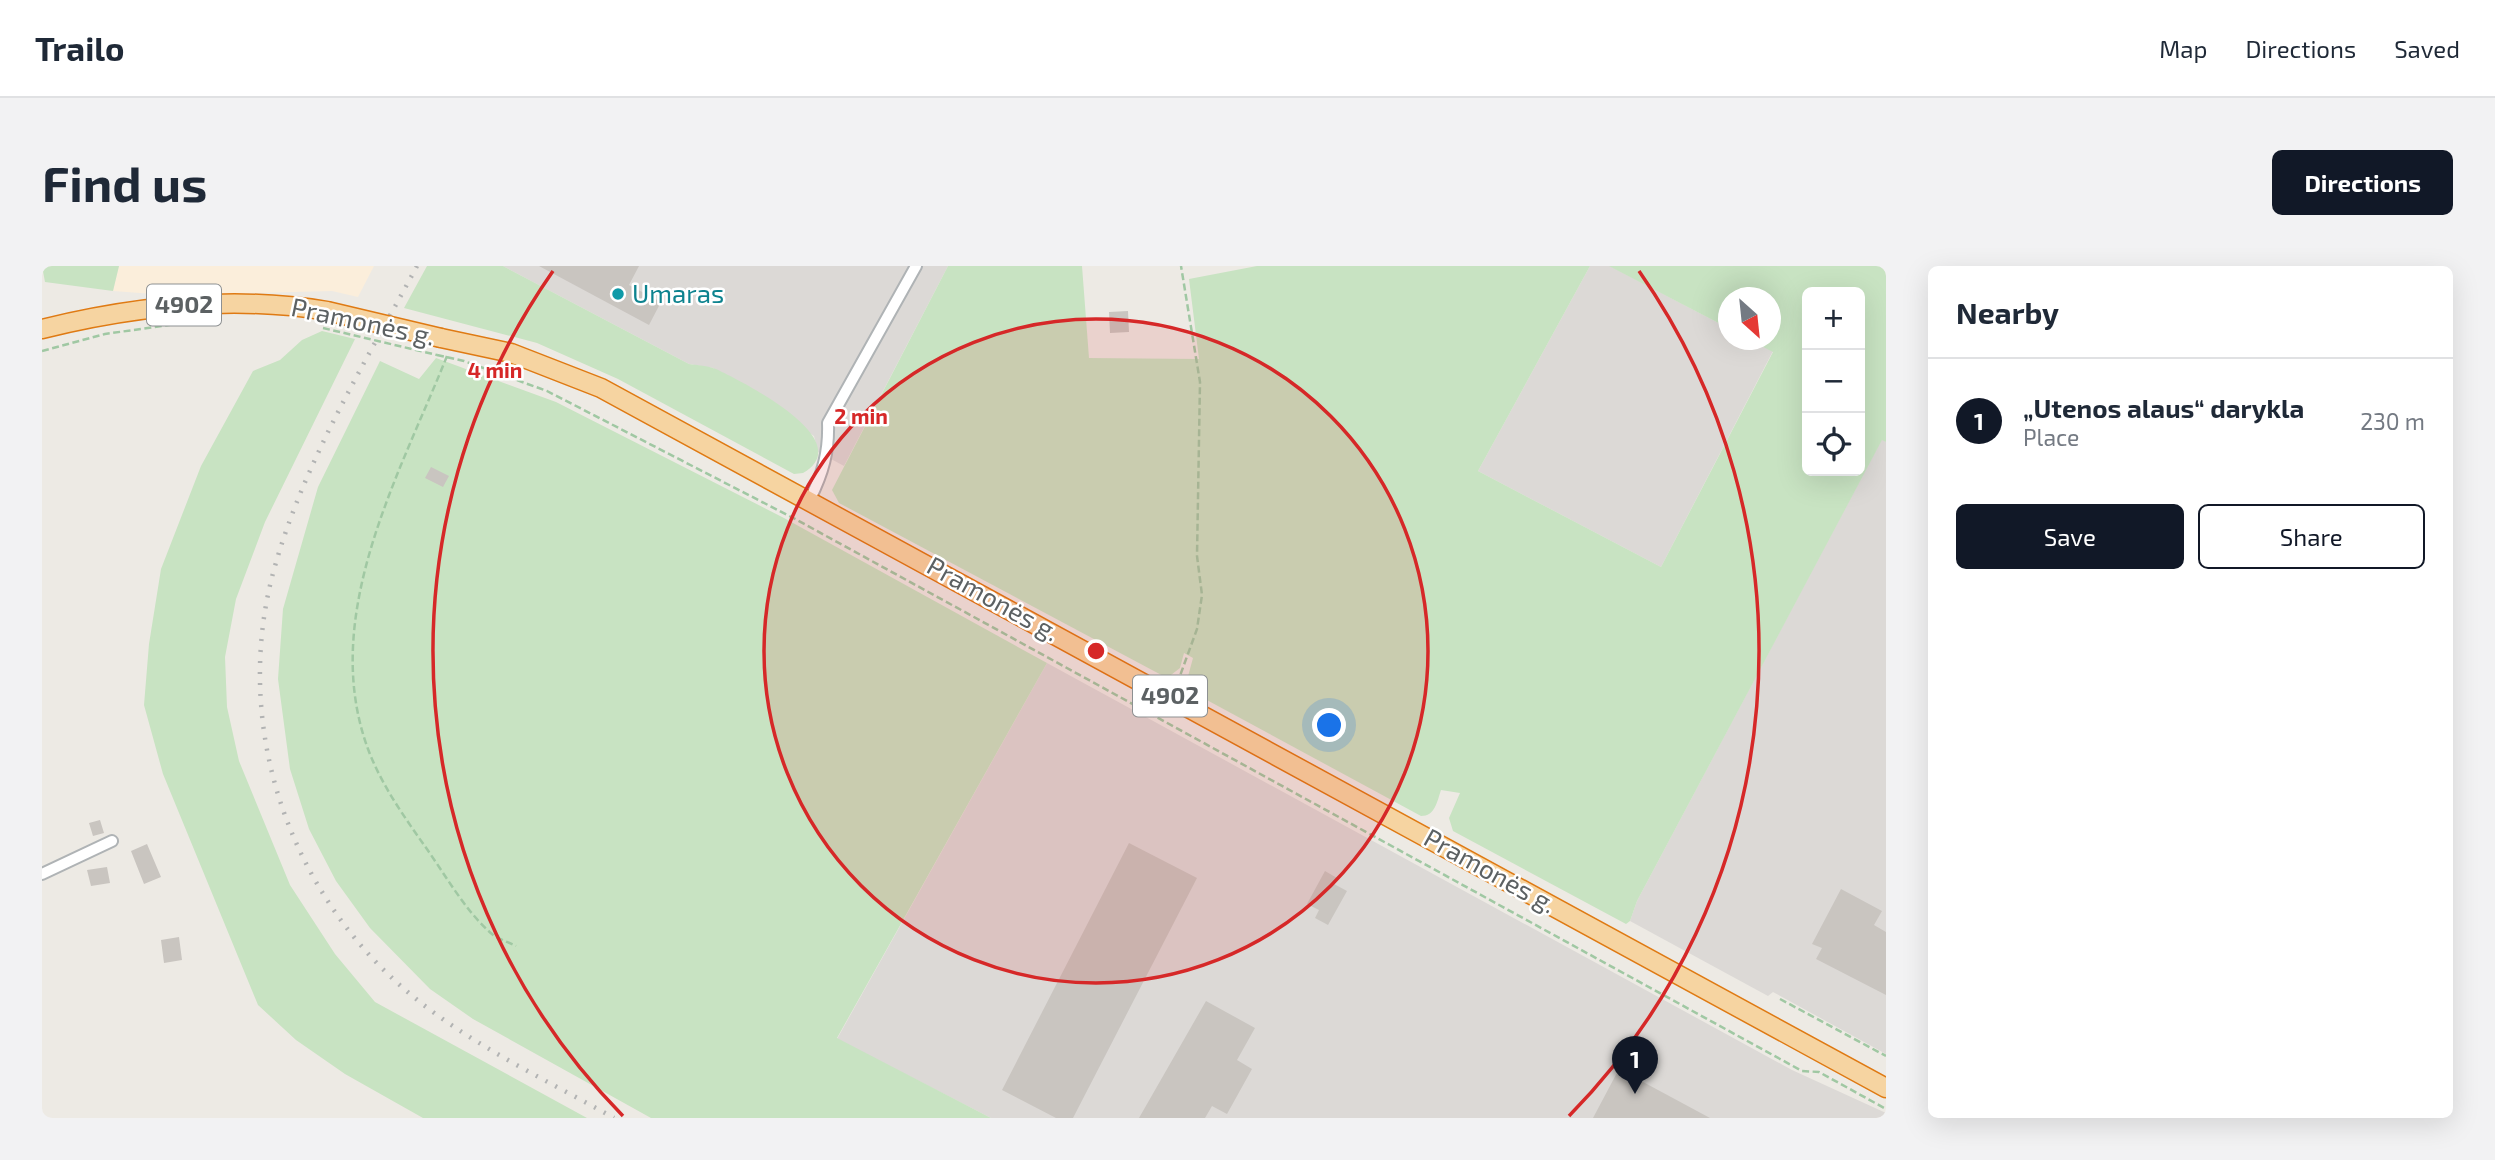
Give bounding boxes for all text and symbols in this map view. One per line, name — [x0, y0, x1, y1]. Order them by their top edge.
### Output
text: Trailo — [35, 28, 125, 68]
text: Map — [2159, 34, 2207, 63]
text: Directions — [2245, 34, 2356, 63]
text: Saved — [2394, 34, 2460, 63]
button: Directions — [2272, 150, 2453, 215]
text: Find us — [42, 153, 207, 212]
place label: Umaras — [632, 277, 724, 308]
road number: 4902 — [147, 284, 221, 326]
marker: Umaras — [610, 286, 626, 302]
north arrow — [1718, 287, 1781, 350]
map controls — [1802, 287, 1865, 476]
button: + — [1802, 287, 1865, 350]
street label: Pramonės g. — [289, 290, 438, 351]
text: Nearby — [1956, 294, 2059, 330]
button: − — [1802, 350, 1865, 413]
text: 4 min — [468, 357, 522, 382]
text: „Utenos alaus“ darykla — [2023, 392, 2304, 423]
text: 2 min — [834, 403, 888, 428]
text: 1 — [1974, 407, 1984, 435]
text: 230 m — [2360, 407, 2425, 435]
button: locate — [1802, 413, 1865, 476]
text: Place — [2023, 423, 2079, 451]
button: Save — [1956, 504, 2184, 569]
button: Share — [2198, 504, 2425, 569]
street label: Pramonės g. — [922, 549, 1065, 647]
centre of rings — [1084, 639, 1108, 663]
road number: 4902 — [1133, 676, 1207, 716]
your location — [1312, 708, 1346, 742]
street label: Pramonės g. — [1419, 821, 1562, 919]
pin: 1 — [1612, 1036, 1658, 1094]

